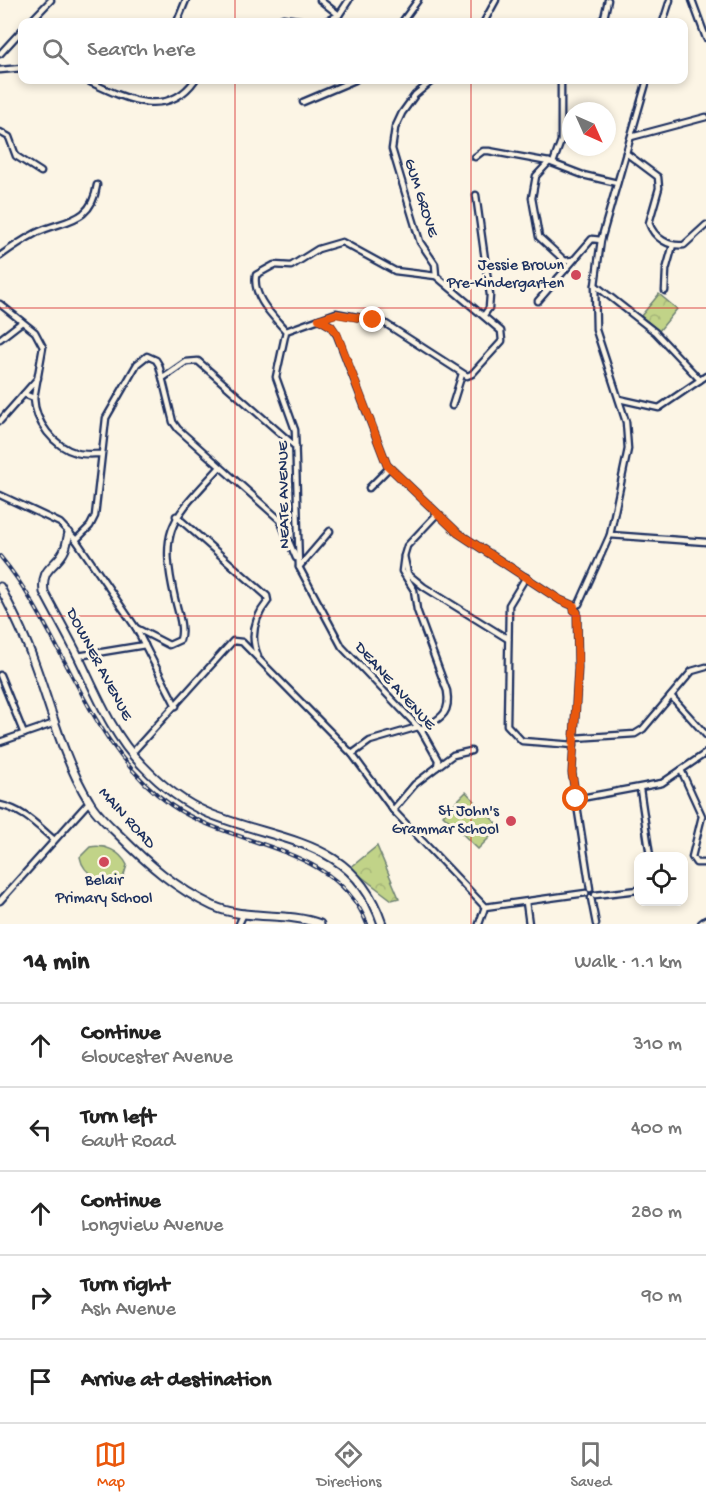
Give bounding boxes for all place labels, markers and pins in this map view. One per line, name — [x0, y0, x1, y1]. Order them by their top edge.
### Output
place label: Jessie Brown Pre-Kindergarten — [446, 257, 564, 294]
marker: Jessie Brown Pre-Kindergarten — [569, 268, 583, 282]
place label: St John's Grammar School — [392, 803, 500, 840]
marker: St John's Grammar School — [504, 814, 518, 828]
marker: Belair Primary School — [97, 855, 111, 869]
place label: Belair Primary School — [54, 872, 153, 909]

